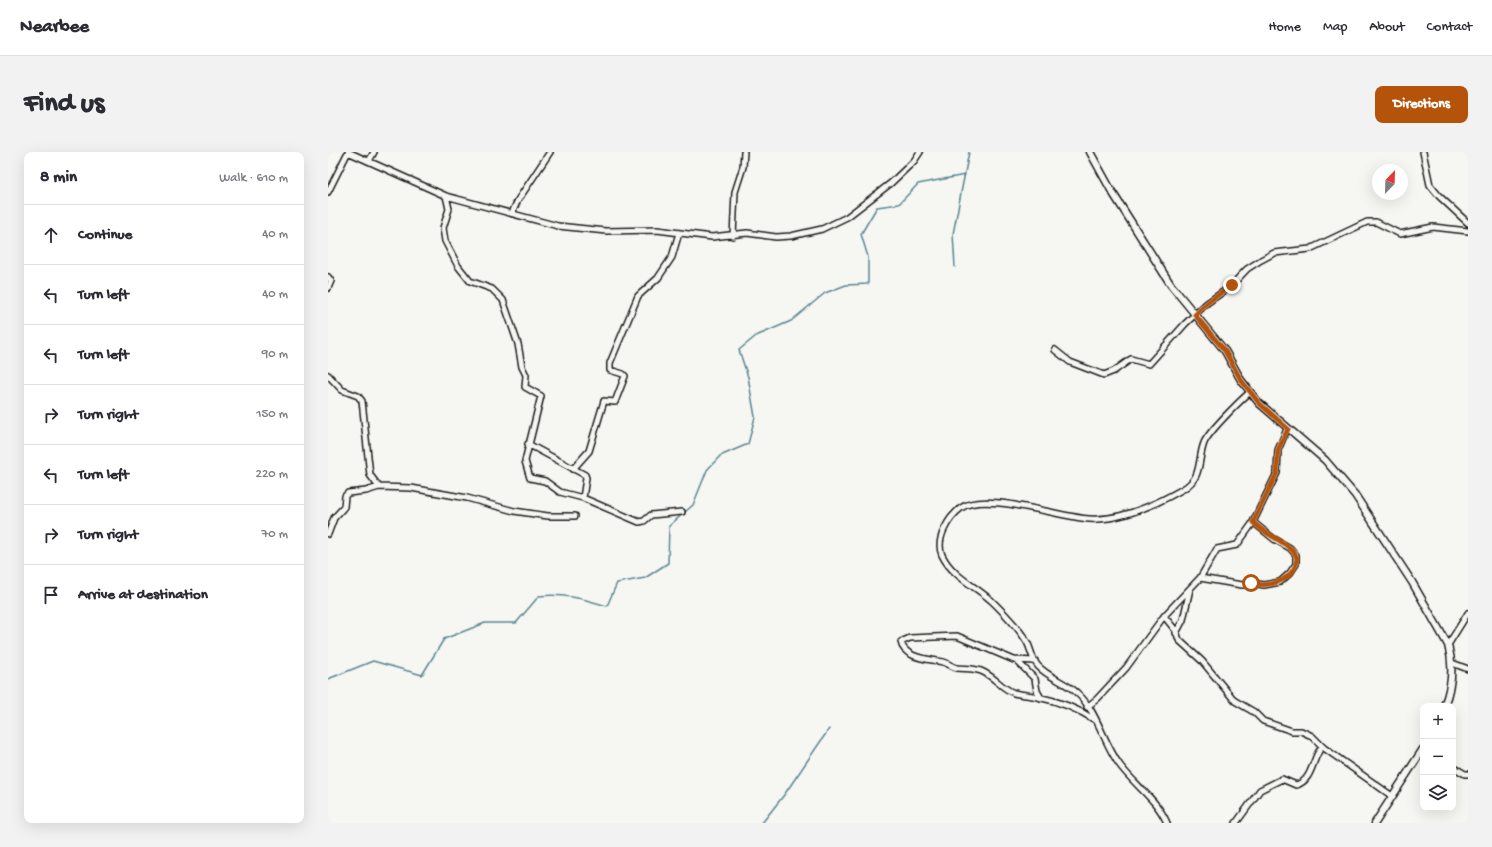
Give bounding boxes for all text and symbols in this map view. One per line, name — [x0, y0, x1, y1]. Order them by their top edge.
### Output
text: Nearbee — [20, 16, 89, 39]
text: Home — [1269, 19, 1301, 36]
text: Map — [1323, 19, 1347, 36]
text: About — [1369, 19, 1405, 36]
text: Contact — [1427, 19, 1472, 36]
button: Directions — [1375, 86, 1468, 123]
text: Find us — [24, 88, 104, 121]
north arrow — [1372, 164, 1408, 200]
text: 8 min — [40, 168, 77, 188]
text: Walk · 610 m — [219, 171, 288, 186]
icon: ahead — [40, 224, 62, 246]
text: Continue — [78, 226, 132, 244]
text: 40 m — [262, 227, 288, 242]
route end — [1223, 276, 1241, 294]
icon: left — [40, 284, 62, 306]
text: Turn left — [78, 286, 129, 304]
text: 40 m — [262, 287, 288, 302]
icon: left — [40, 344, 62, 366]
text: Turn left — [78, 346, 129, 364]
text: 90 m — [262, 347, 288, 362]
icon: right — [40, 404, 62, 426]
text: Turn right — [78, 406, 138, 424]
text: 150 m — [256, 407, 288, 422]
icon: left — [40, 464, 62, 486]
text: Turn left — [78, 466, 129, 484]
text: 220 m — [256, 467, 288, 482]
icon: right — [40, 524, 62, 546]
text: Turn right — [78, 526, 138, 544]
text: 70 m — [262, 527, 288, 542]
route start — [1242, 574, 1260, 592]
icon: arrive — [40, 584, 62, 606]
text: Arrive at destination — [78, 586, 208, 604]
map controls — [1420, 703, 1456, 811]
button: + — [1420, 703, 1456, 739]
button: − — [1420, 739, 1456, 775]
button: layers — [1420, 775, 1456, 811]

